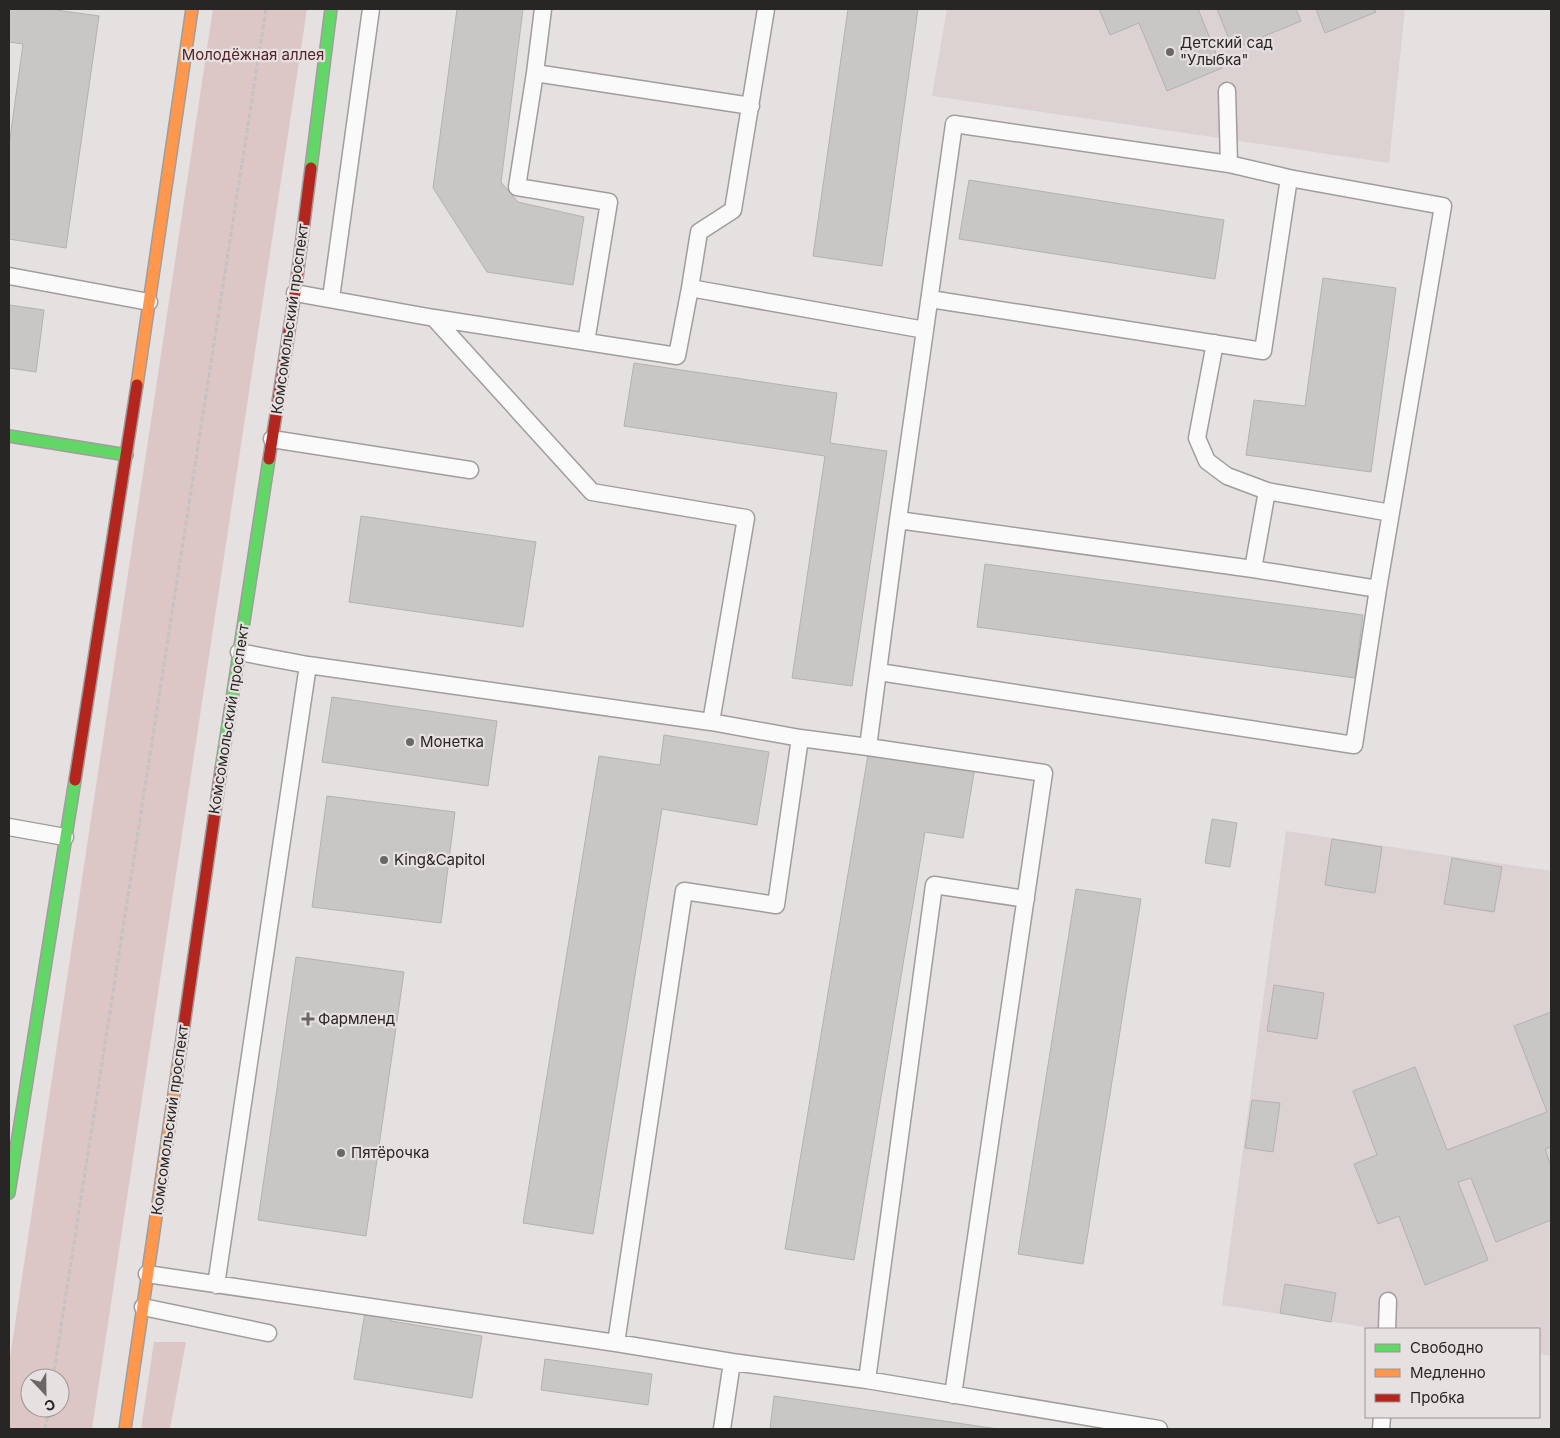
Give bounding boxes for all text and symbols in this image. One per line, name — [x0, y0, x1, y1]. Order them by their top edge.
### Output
place label: Детский сад "Улыбка" — [1180, 33, 1273, 69]
park label: Молодёжная аллея — [182, 45, 324, 64]
marker: Детский сад "Улыбка" — [1164, 46, 1176, 58]
street label: Комсомольский проспект — [267, 223, 312, 415]
street label: Комсомольский проспект — [204, 623, 253, 815]
place label: Монетка — [420, 732, 484, 751]
marker: Монетка — [404, 736, 416, 748]
place label: King&Capitol — [394, 850, 485, 869]
marker: King&Capitol — [378, 854, 390, 866]
place label: Фармленд — [318, 1009, 395, 1028]
marker: Фармленд — [302, 1013, 314, 1025]
street label: Комсомольский проспект — [147, 1024, 192, 1216]
place label: Пятёрочка — [351, 1143, 430, 1162]
marker: Пятёрочка — [335, 1147, 347, 1159]
legend — [1365, 1328, 1540, 1418]
text: Свободно — [1410, 1338, 1484, 1357]
text: Медленно — [1410, 1363, 1486, 1382]
north arrow — [20, 1368, 70, 1418]
text: Пробка — [1410, 1388, 1465, 1407]
text: С — [42, 1396, 58, 1415]

